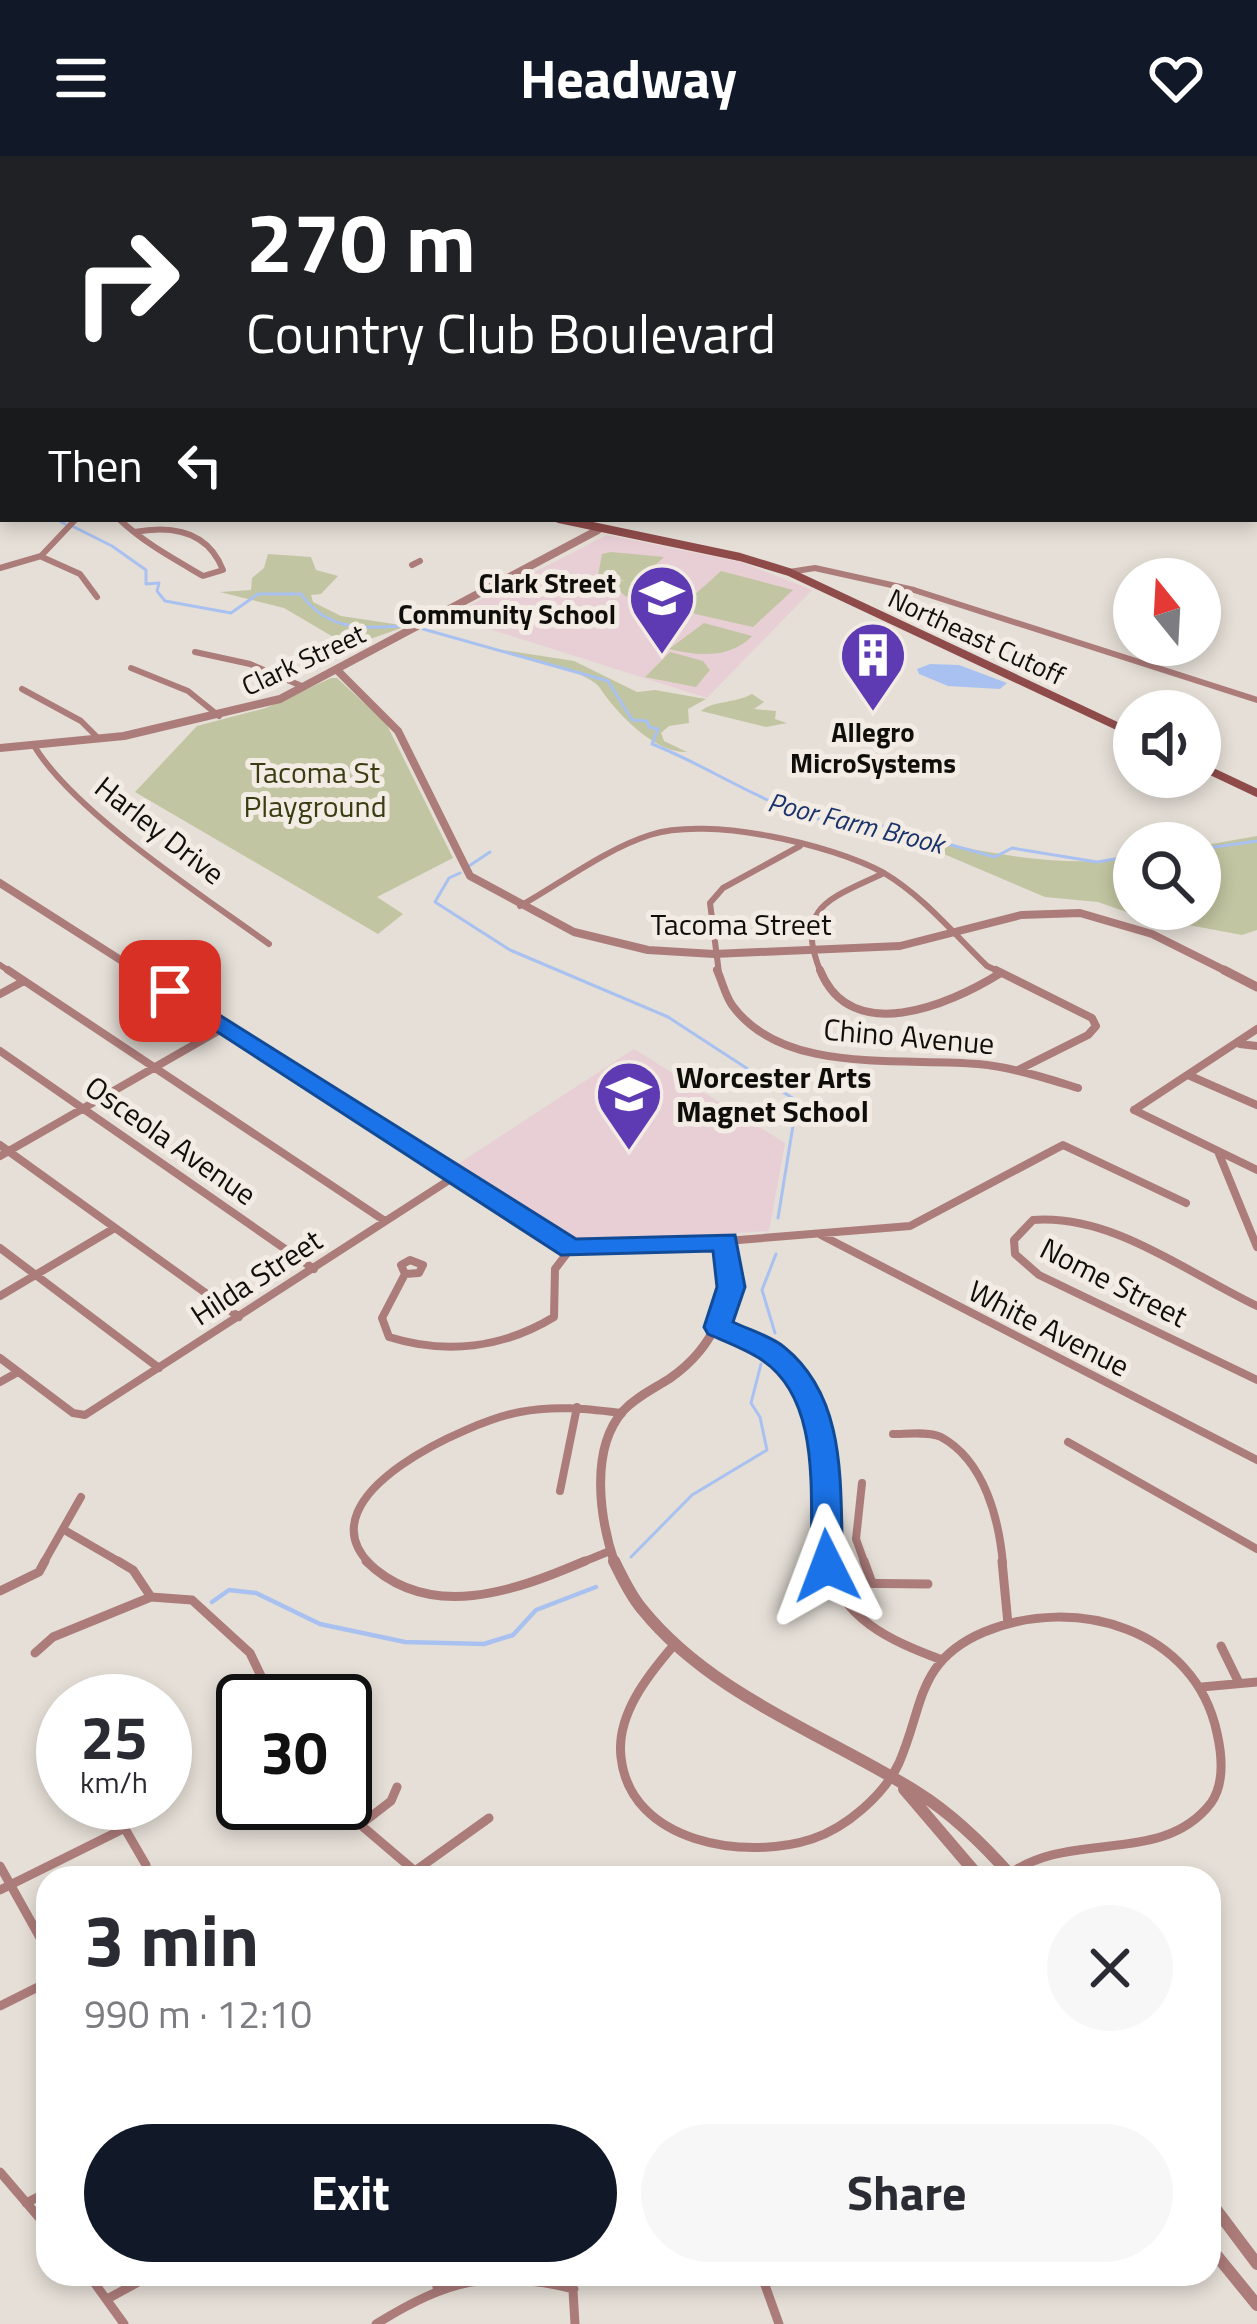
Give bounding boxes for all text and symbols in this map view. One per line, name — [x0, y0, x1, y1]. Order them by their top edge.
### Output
text: Headway — [520, 37, 737, 119]
icon: menu — [48, 45, 114, 111]
icon: heart — [1143, 45, 1209, 111]
text: 270 m — [246, 177, 476, 305]
icon: right — [48, 204, 204, 360]
text: Country Club Boulevard — [246, 292, 776, 374]
text: Then — [48, 431, 143, 499]
icon: left — [167, 432, 233, 498]
north arrow — [1113, 558, 1221, 666]
map controls — [1113, 558, 1221, 930]
place label: Clark Street Community School — [398, 562, 616, 634]
school or university icon: Clark Street Community School — [627, 563, 697, 657]
street label: Northeast Cutoff — [882, 577, 1072, 695]
street label: Clark Street — [234, 612, 372, 706]
building icon: Allegro MicroSystems — [838, 620, 908, 714]
button: sound — [1113, 690, 1221, 798]
place label: Allegro MicroSystems — [790, 711, 956, 783]
park label: Tacoma St Playground — [243, 749, 387, 829]
street label: Harley Drive — [85, 764, 235, 896]
water label: Poor Farm Brook — [764, 780, 951, 864]
button: search — [1113, 822, 1221, 930]
street label: Tacoma Street — [651, 901, 832, 947]
pin — [119, 940, 221, 1042]
icon: arrive — [137, 958, 203, 1024]
street label: Chino Avenue — [822, 1006, 996, 1066]
place label: Worcester Arts Magnet School — [676, 1054, 871, 1134]
school or university icon: Worcester Arts Magnet School — [594, 1059, 664, 1153]
street label: Osceola Avenue — [76, 1064, 266, 1216]
street label: Hilda Street — [181, 1217, 331, 1337]
street label: Nome Street — [1032, 1225, 1196, 1339]
street label: White Avenue — [960, 1268, 1138, 1388]
position arrow — [764, 1503, 890, 1629]
speed limit sign: 30 — [216, 1674, 372, 1830]
text: 25 — [80, 1691, 148, 1782]
text: km/h — [80, 1759, 148, 1805]
text: 3 min — [84, 1884, 259, 1994]
button: close — [1047, 1905, 1173, 2031]
text: 990 m · 12:10 — [84, 1984, 312, 2043]
button: Exit — [84, 2124, 617, 2262]
button: Share — [641, 2124, 1173, 2262]

